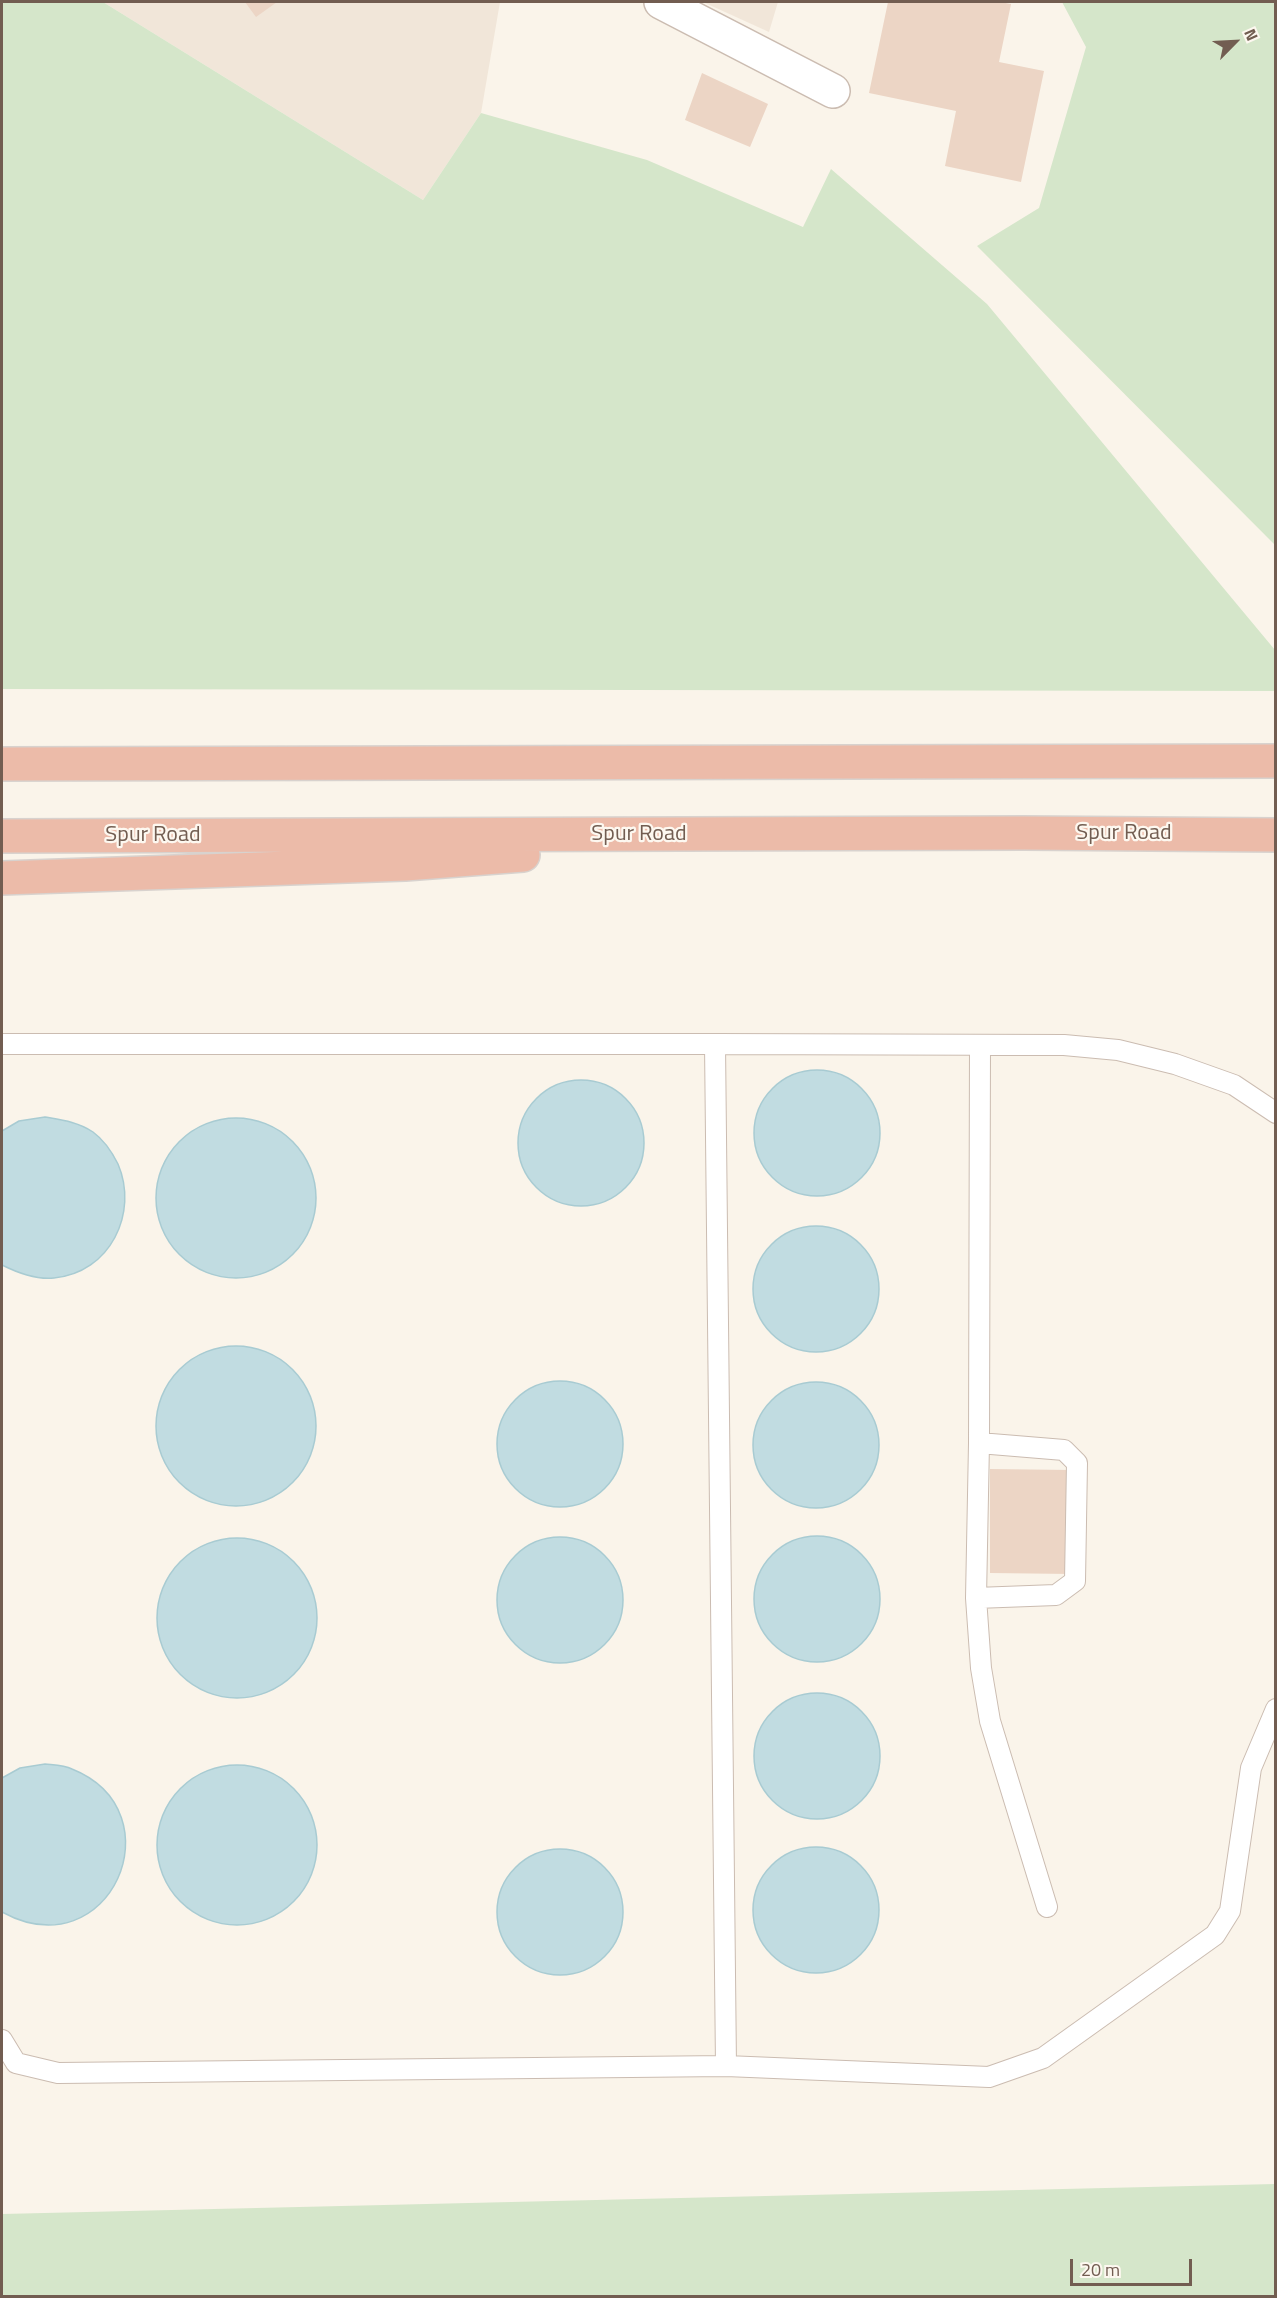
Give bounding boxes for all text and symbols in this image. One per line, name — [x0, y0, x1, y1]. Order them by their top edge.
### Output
north arrow — [1205, 12, 1265, 72]
text: N — [1238, 25, 1265, 45]
street label: Spur Road — [1076, 821, 1172, 847]
street label: Spur Road — [591, 822, 687, 848]
street label: Spur Road — [105, 823, 201, 849]
scale bar — [1073, 2247, 1194, 2285]
text: 20 m — [1081, 2256, 1120, 2283]

